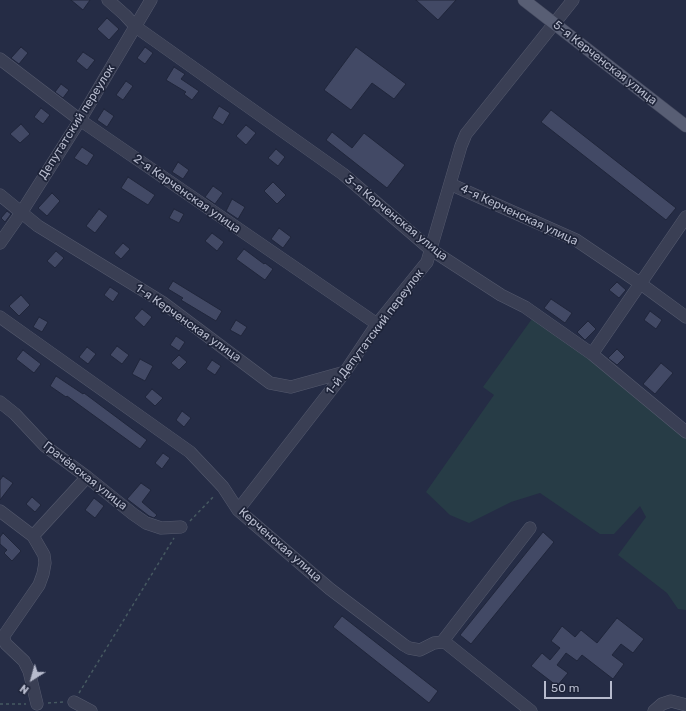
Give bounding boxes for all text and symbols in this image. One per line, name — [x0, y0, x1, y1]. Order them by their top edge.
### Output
street label: 5-я Керченская улица — [550, 18, 660, 108]
street label: Депутатский переулок — [36, 62, 118, 182]
street label: 2-я Керченская улица — [131, 152, 243, 236]
street label: 3-я Керченская улица — [342, 172, 450, 264]
street label: 4-я Керченская улица — [458, 181, 580, 249]
street label: 1-й Депутатский переулок — [323, 266, 427, 398]
street label: 1-я Керченская улица — [132, 281, 244, 365]
street label: Грачёвская улица — [40, 439, 130, 513]
street label: Керченская улица — [235, 505, 325, 585]
north arrow — [12, 659, 52, 699]
scale bar — [546, 673, 614, 699]
text: N — [17, 681, 32, 697]
text: 50 m — [551, 681, 579, 695]

